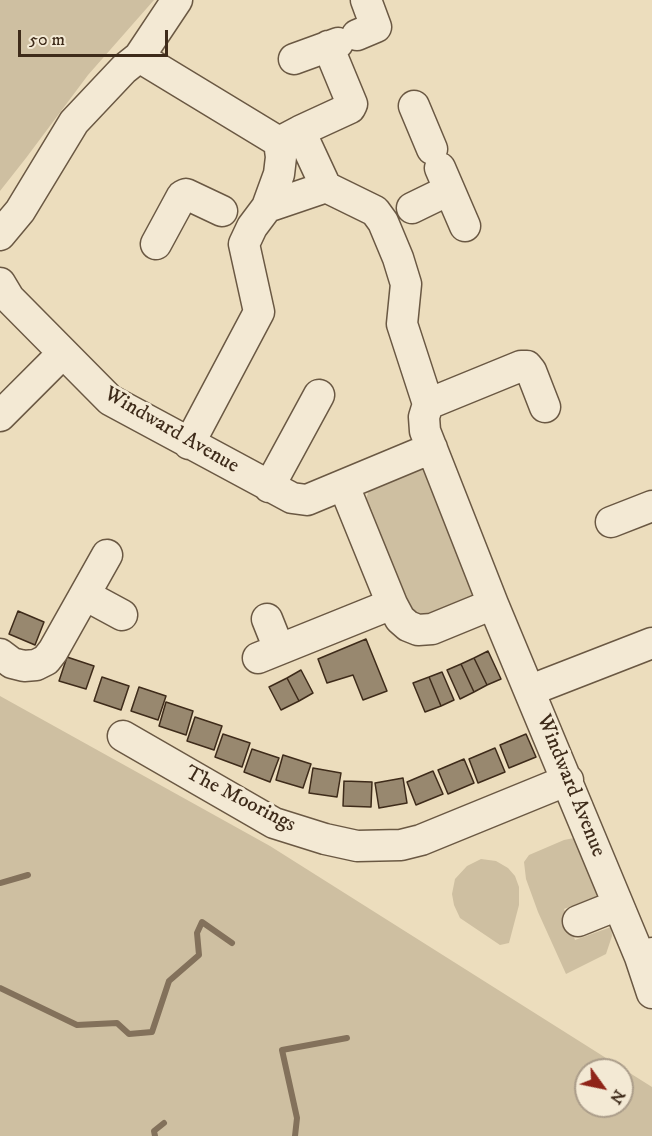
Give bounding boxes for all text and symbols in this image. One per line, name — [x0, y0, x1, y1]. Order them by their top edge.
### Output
scale bar — [21, 18, 171, 56]
text: 50 m — [29, 29, 65, 51]
street label: Windward Avenue — [99, 382, 243, 480]
street label: Windward Avenue — [530, 711, 610, 861]
street label: The Moorings — [180, 761, 300, 839]
north arrow — [574, 1058, 634, 1118]
text: N — [605, 1086, 629, 1108]

